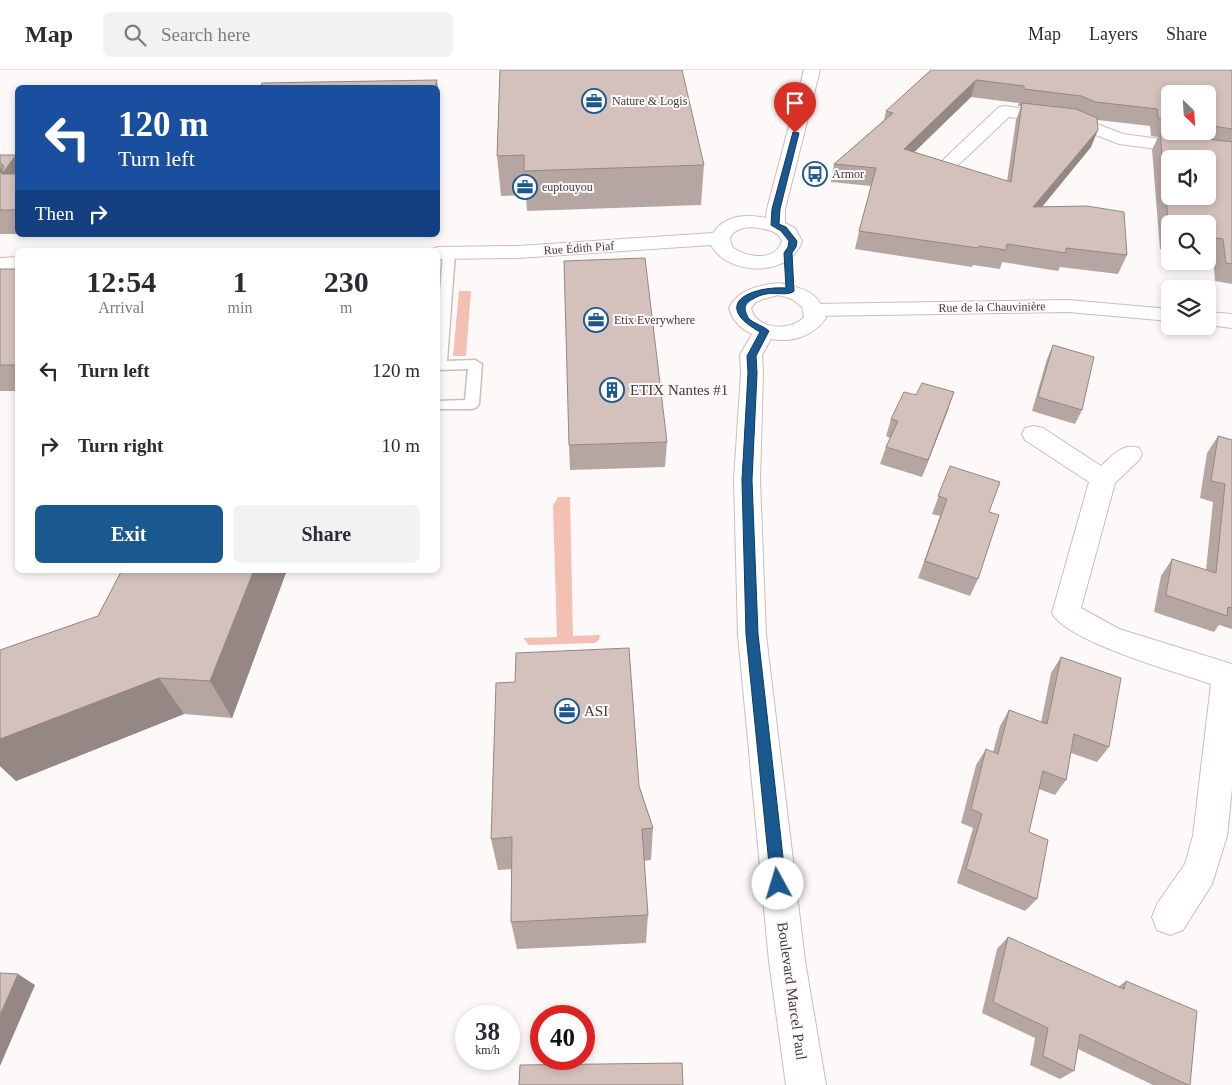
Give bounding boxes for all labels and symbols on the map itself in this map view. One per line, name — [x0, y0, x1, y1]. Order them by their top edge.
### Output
pin — [774, 82, 816, 133]
north arrow — [1161, 85, 1216, 140]
office icon: Nature & Logis — [581, 88, 607, 114]
place label: Nature & Logis — [612, 94, 688, 108]
bus stop icon: Armor — [802, 161, 828, 187]
place label: Armor — [832, 167, 864, 181]
office icon: euptouyou — [512, 174, 538, 200]
place label: euptouyou — [542, 180, 593, 194]
street label: Rue Édith Piaf — [543, 239, 615, 257]
street label: Rue de la Chauvinière — [938, 299, 1046, 315]
office icon: Etix Everywhere — [583, 307, 609, 333]
place label: Etix Everywhere — [614, 313, 695, 327]
building icon: ETIX Nantes #1 — [599, 377, 625, 403]
place label: ETIX Nantes #1 — [630, 382, 728, 398]
office icon: ASI — [554, 698, 580, 724]
place label: ASI — [584, 703, 608, 719]
position arrow — [751, 857, 803, 909]
street label: Boulevard Marcel Paul — [774, 921, 810, 1061]
speed limit sign: 40 — [530, 1005, 595, 1070]

